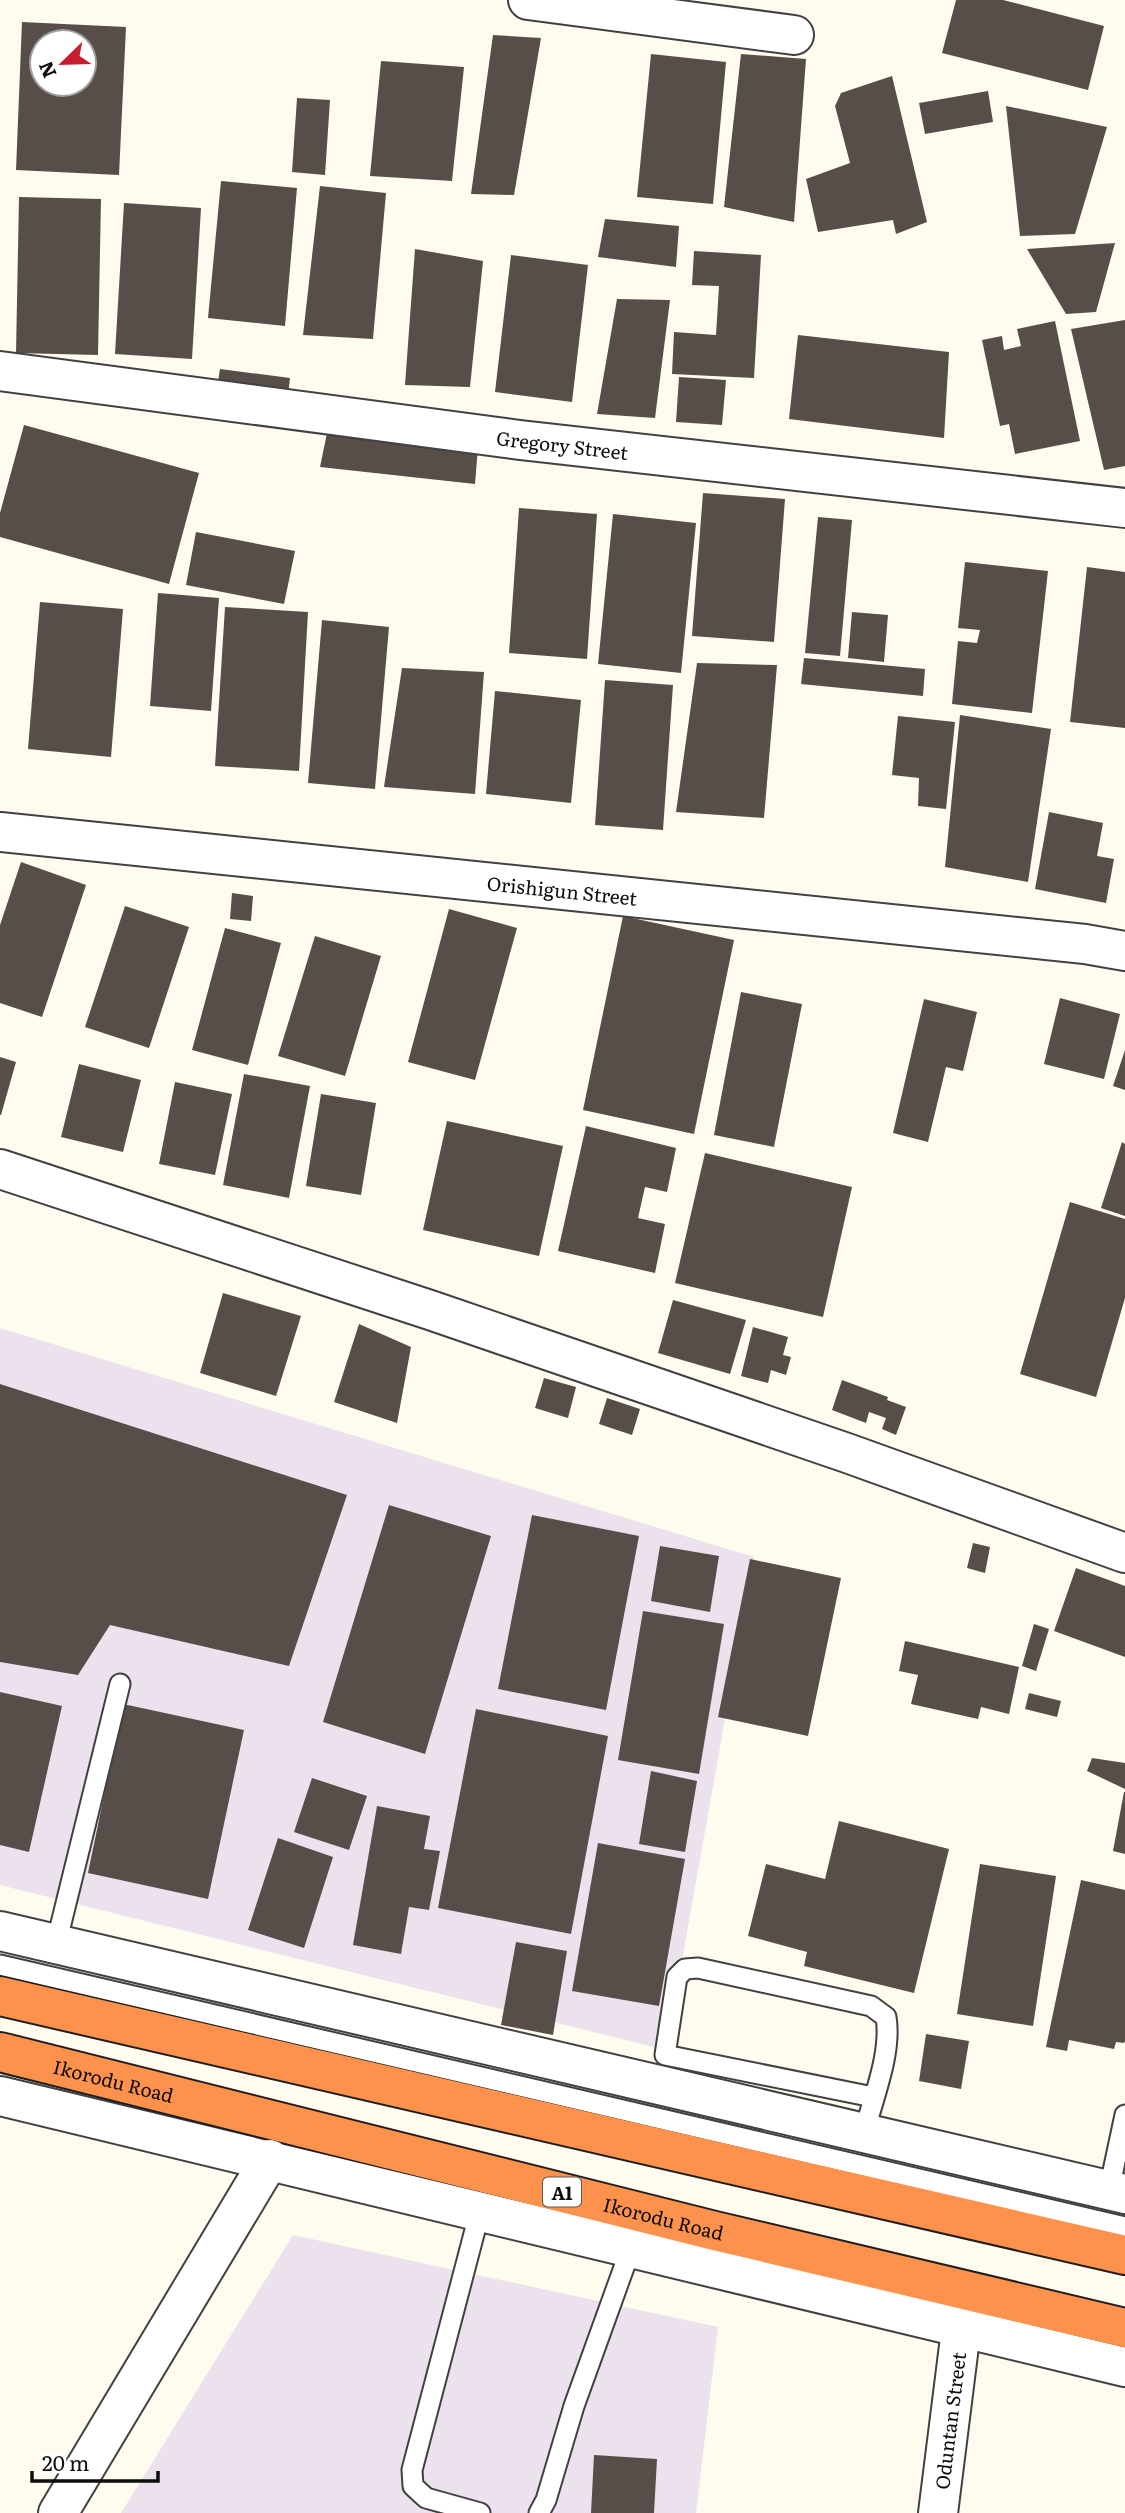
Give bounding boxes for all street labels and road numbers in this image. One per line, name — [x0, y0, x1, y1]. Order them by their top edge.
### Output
street label: Gregory Street — [495, 423, 630, 466]
street label: Orishigun Street — [486, 868, 639, 912]
street label: Ikorodu Road — [50, 2052, 177, 2109]
road number: A1 — [543, 2178, 581, 2206]
street label: Ikorodu Road — [600, 2190, 727, 2247]
street label: Oduntan Street — [927, 2350, 972, 2491]

